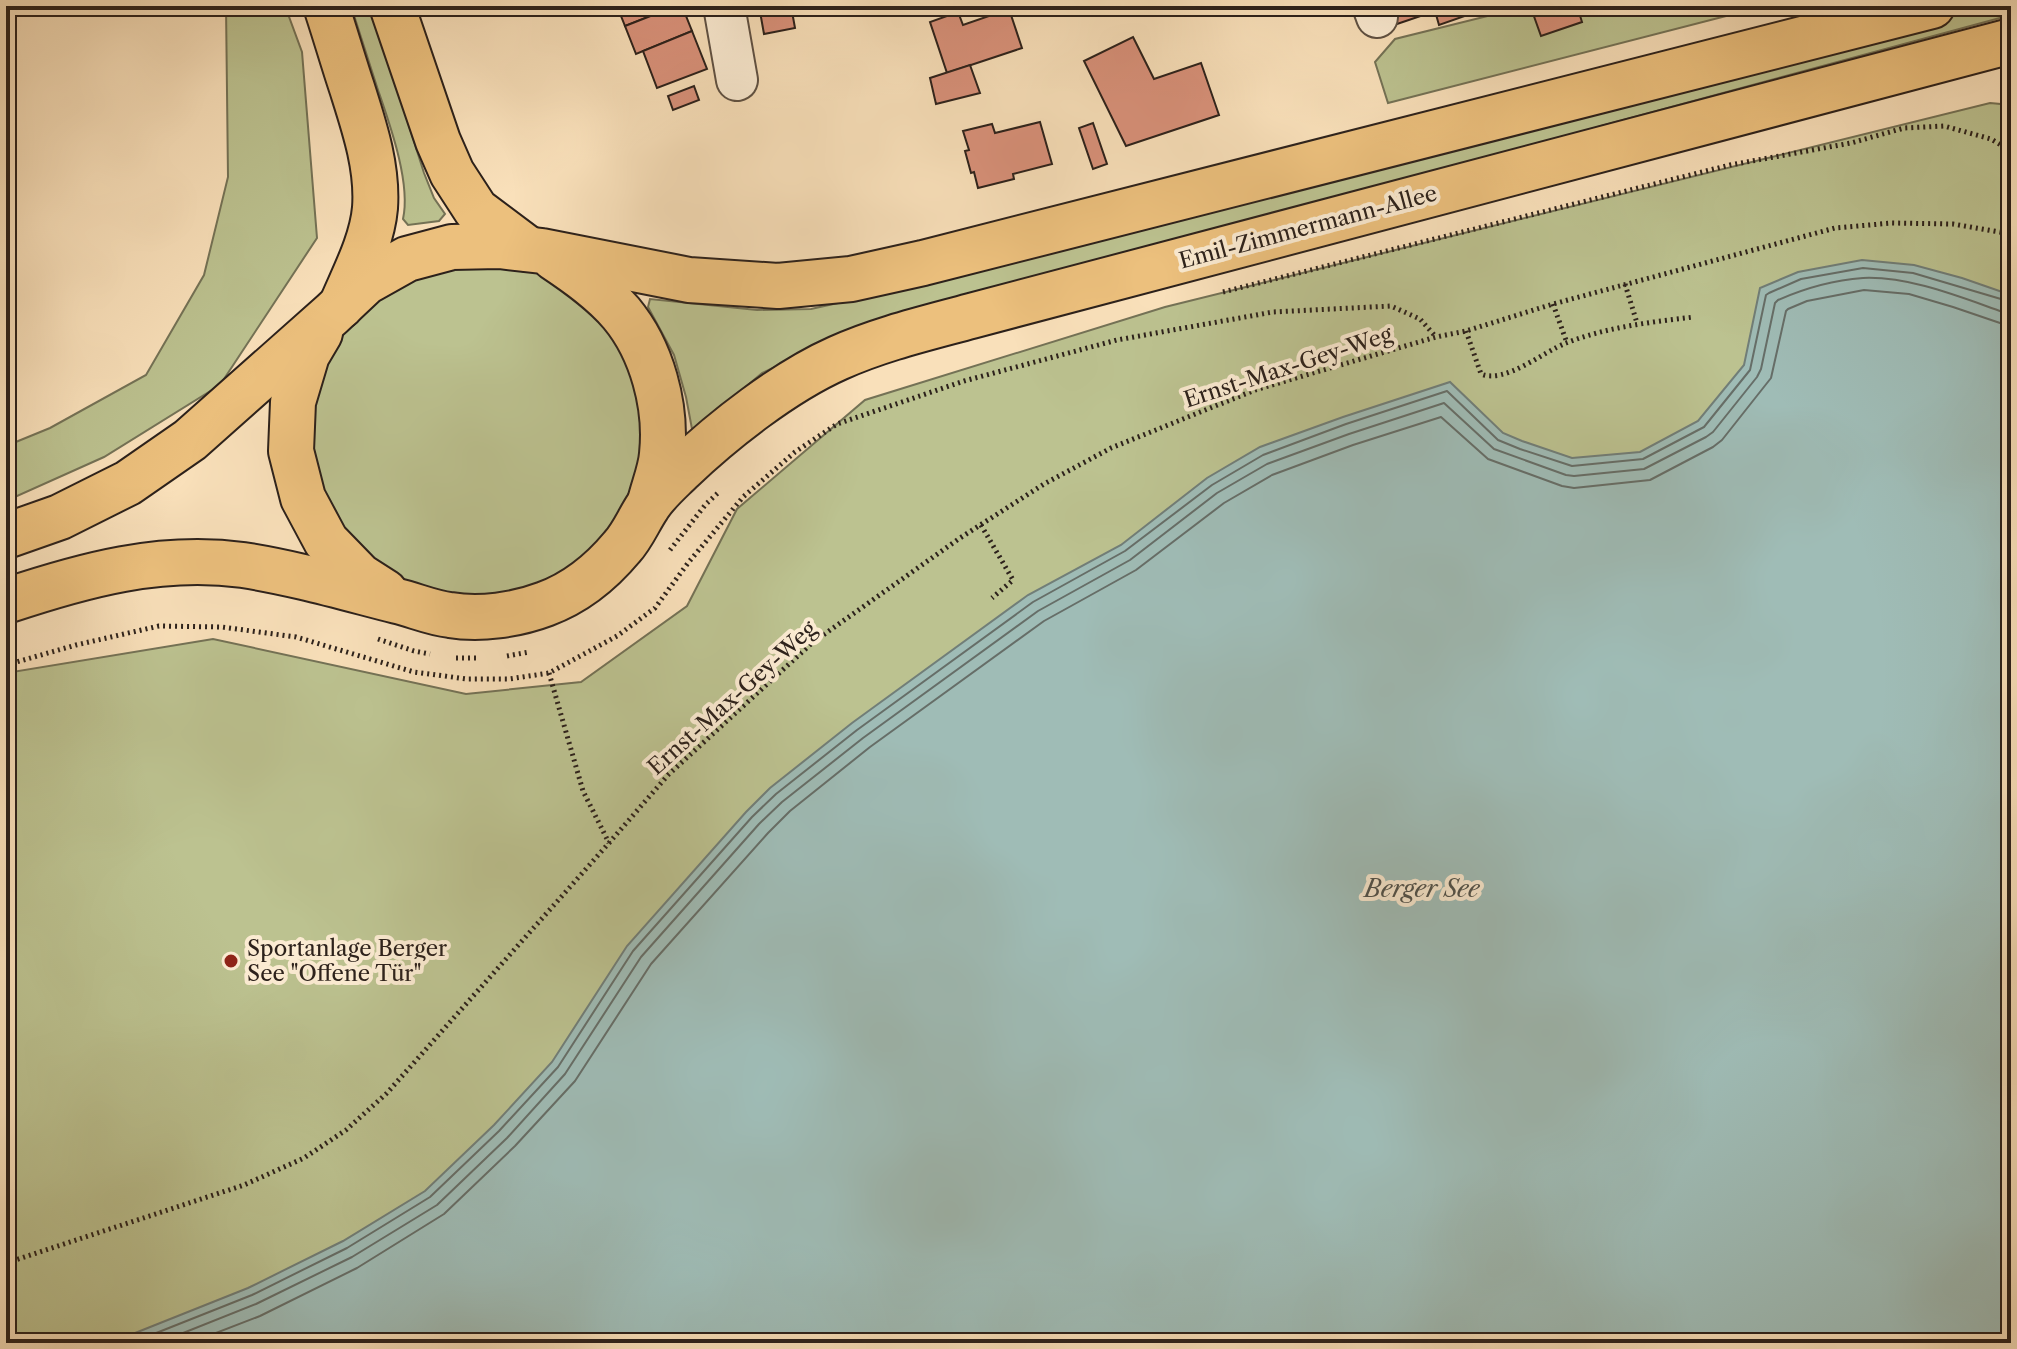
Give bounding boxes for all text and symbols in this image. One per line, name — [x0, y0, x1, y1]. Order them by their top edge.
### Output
street label: Emil-Zimmermann-Allee — [1176, 180, 1440, 274]
street label: Ernst-Max-Gey-Weg — [1180, 320, 1396, 413]
street label: Ernst-Max-Gey-Weg — [642, 615, 822, 781]
water label: Berger See — [1362, 874, 1481, 903]
place label: Sportanlage Berger See "Offene Tür" — [247, 935, 447, 987]
marker: Sportanlage Berger See "Offene Tür" — [222, 952, 240, 970]

